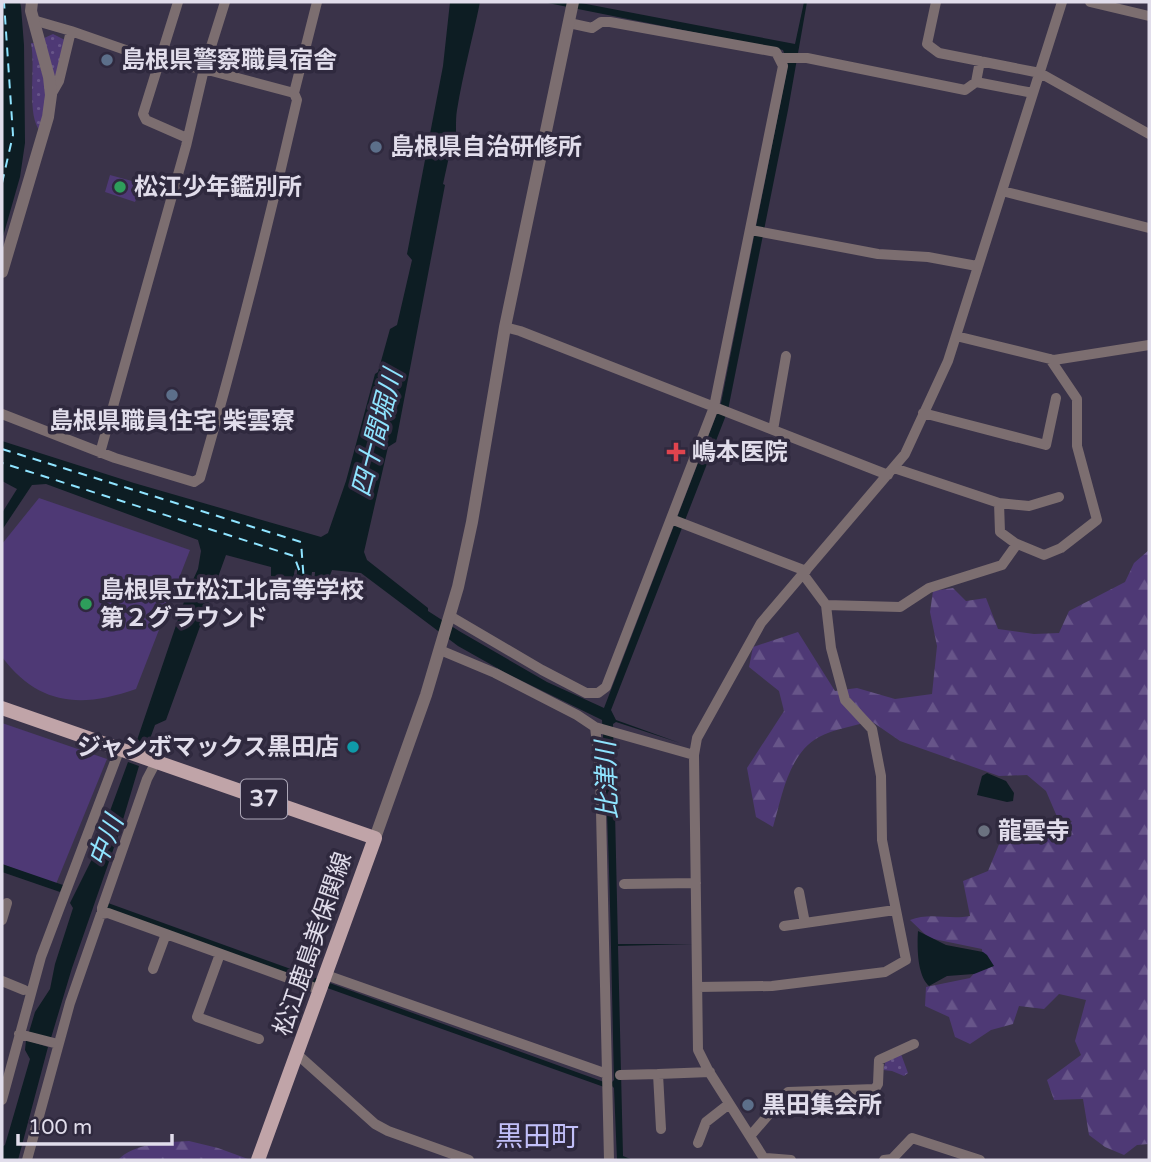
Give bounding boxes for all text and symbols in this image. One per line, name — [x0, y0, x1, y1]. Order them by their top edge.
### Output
place label: 島根県警察職員宿舎 — [121, 46, 337, 75]
marker: 島根県警察職員宿舎 — [99, 52, 115, 68]
place label: 島根県自治研修所 — [390, 133, 582, 162]
marker: 島根県自治研修所 — [368, 139, 384, 155]
place label: 松江少年鑑別所 — [134, 173, 302, 202]
marker: 松江少年鑑別所 — [112, 179, 128, 195]
water label: 四十間堀川 — [345, 363, 410, 500]
marker: 島根県職員住宅 柴雲寮 — [164, 387, 180, 403]
place label: 島根県職員住宅 柴雲寮 — [49, 407, 295, 436]
place label: 嶋本医院 — [692, 438, 788, 467]
marker: 嶋本医院 — [666, 442, 686, 462]
place label: 島根県立松江北高等学校 第２グラウンド — [100, 576, 364, 633]
marker: 島根県立松江北高等学校 第２グラウンド — [78, 596, 94, 612]
place label: ジャンボマックス黒田店 — [77, 733, 339, 762]
water label: 比津川 — [590, 737, 624, 820]
marker: ジャンボマックス黒田店 — [345, 739, 361, 755]
road number: 37 — [241, 779, 287, 818]
water label: 中川 — [82, 808, 131, 871]
place label: 龍雲寺 — [998, 817, 1070, 846]
marker: 龍雲寺 — [976, 823, 992, 839]
street label: 松江鹿島美保関線 — [268, 849, 358, 1039]
place label: 黒田集会所 — [762, 1091, 882, 1120]
marker: 黒田集会所 — [740, 1097, 756, 1113]
scale bar — [18, 1102, 172, 1146]
text: 100 m — [28, 1115, 92, 1140]
district label: 黒田町 — [495, 1120, 579, 1154]

